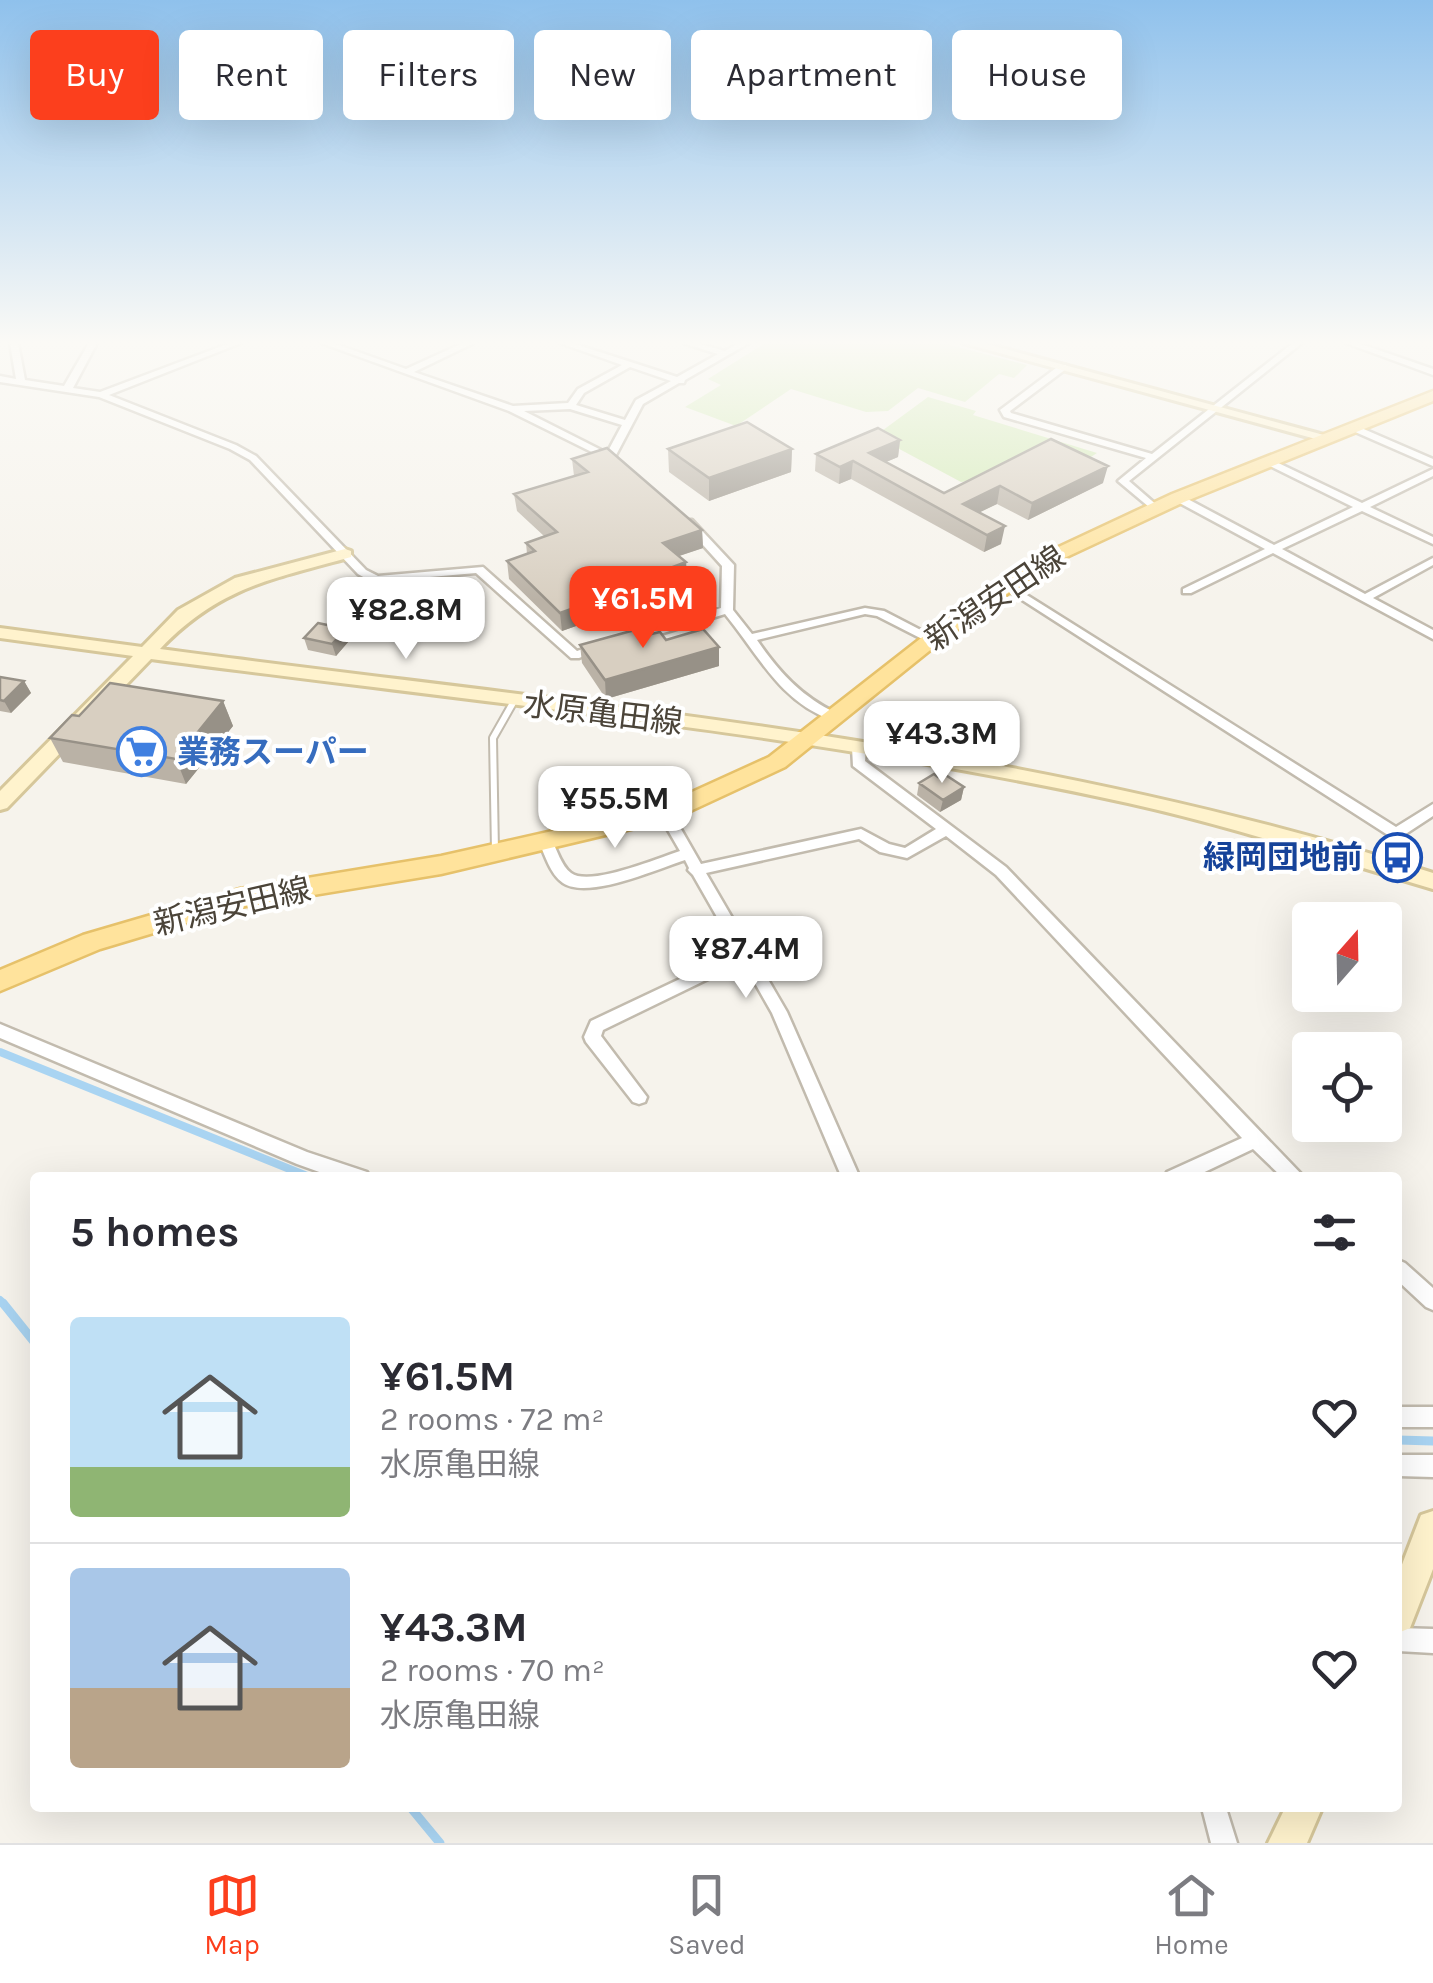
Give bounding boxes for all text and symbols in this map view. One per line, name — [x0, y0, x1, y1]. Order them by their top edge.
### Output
chip: Buy — [30, 30, 159, 120]
chip: Rent — [179, 30, 323, 120]
chip: Filters — [343, 30, 514, 120]
chip: New — [534, 30, 671, 120]
chip: Apartment — [691, 30, 932, 120]
chip: House — [952, 30, 1122, 120]
street label: 新潟安田線 — [919, 538, 1072, 658]
pin: ¥61.5M — [562, 566, 724, 651]
pin: ¥82.8M — [325, 577, 487, 662]
text: ¥61.5M — [591, 580, 695, 617]
text: ¥82.8M — [349, 591, 463, 628]
street label: 水原亀田線 — [521, 685, 685, 742]
pin: ¥43.3M — [861, 701, 1023, 786]
text: ¥43.3M — [886, 715, 998, 752]
supermarket icon: 業務スーパー — [116, 726, 168, 778]
place label: 業務スーパー — [177, 734, 369, 771]
pin: ¥55.5M — [534, 766, 696, 851]
text: ¥55.5M — [560, 780, 670, 817]
bus stop icon: 緑岡団地前 — [1372, 831, 1424, 883]
place label: 緑岡団地前 — [1203, 839, 1363, 876]
street label: 新潟安田線 — [150, 870, 314, 943]
north arrow — [1292, 902, 1402, 1012]
map controls — [1292, 902, 1402, 1142]
pin: ¥87.4M — [665, 916, 827, 1001]
text: ¥87.4M — [691, 930, 801, 967]
button: locate — [1292, 1032, 1402, 1142]
icon: filters — [1307, 1205, 1362, 1260]
text: 5 homes — [70, 1207, 239, 1257]
text: ¥61.5M — [380, 1351, 515, 1401]
icon: home — [150, 1357, 270, 1477]
icon: heart — [1307, 1390, 1362, 1445]
text: 2 rooms · 72 m² — [380, 1401, 604, 1438]
text: 水原亀田線 — [380, 1446, 540, 1483]
text: ¥43.3M — [380, 1602, 528, 1652]
icon: home — [150, 1608, 270, 1728]
icon: heart — [1307, 1641, 1362, 1696]
text: 2 rooms · 70 m² — [380, 1652, 605, 1689]
text: 水原亀田線 — [380, 1697, 540, 1734]
tab: Map — [204, 1868, 260, 1961]
tab: Saved — [668, 1868, 746, 1961]
tab: Home — [1154, 1868, 1229, 1961]

